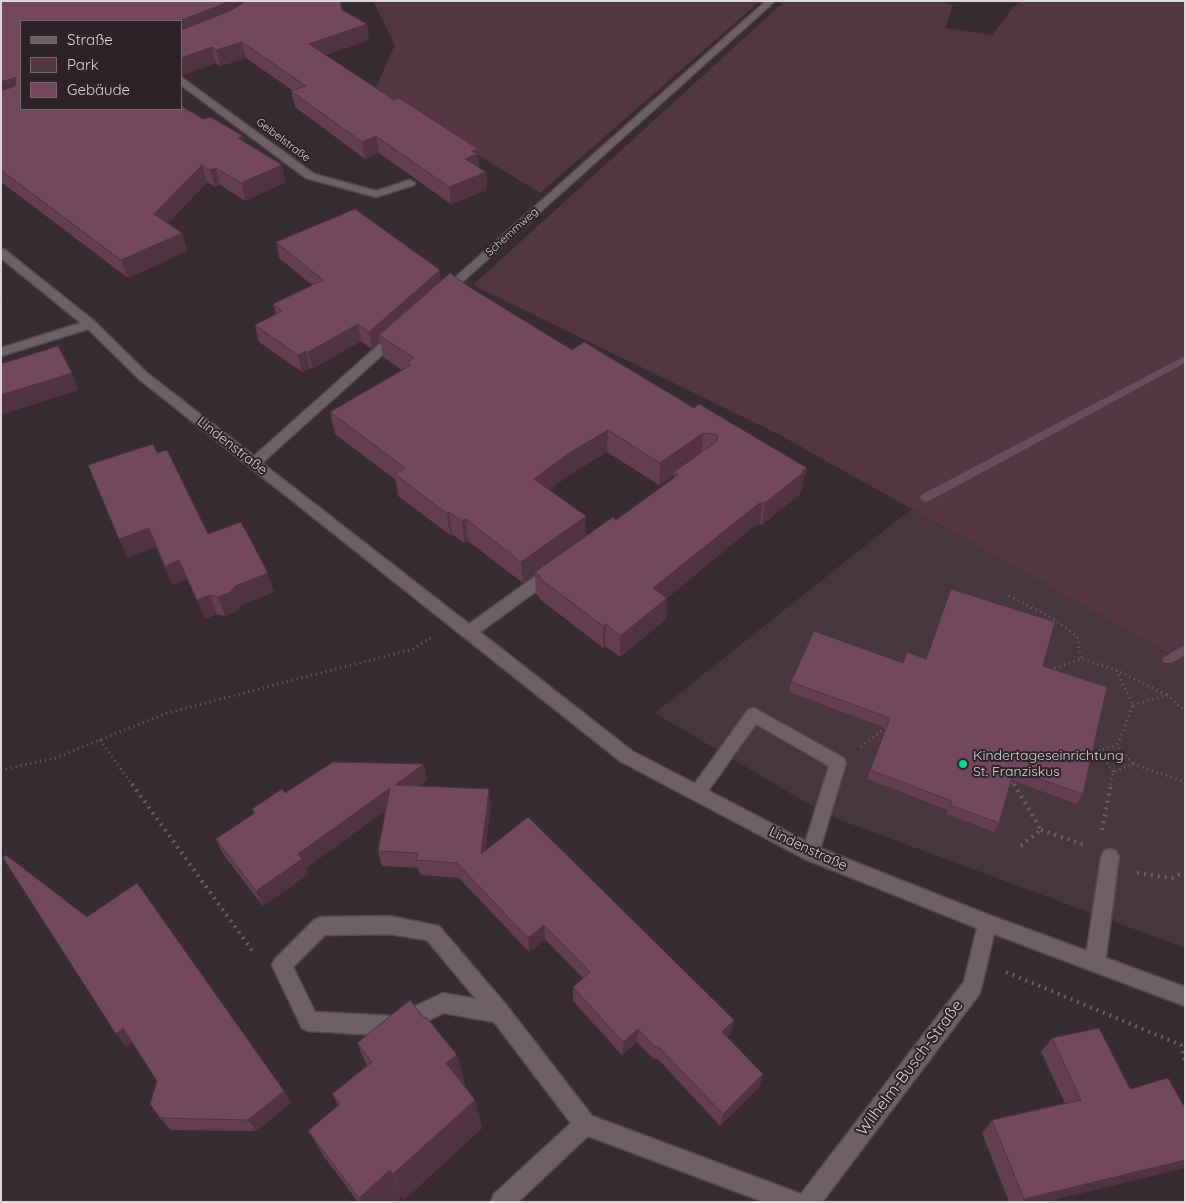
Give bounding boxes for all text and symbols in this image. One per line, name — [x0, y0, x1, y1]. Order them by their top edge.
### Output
legend — [20, 20, 182, 110]
text: Straße — [67, 30, 113, 49]
text: Park — [67, 55, 99, 74]
text: Gebäude — [67, 80, 130, 99]
street label: Geibelstraße — [253, 115, 313, 165]
street label: Schemmweg — [483, 205, 541, 259]
street label: Lindenstraße — [194, 413, 270, 479]
place label: Kindertageseinrichtung St. Franziskus — [973, 748, 1124, 780]
marker: Kindertageseinrichtung St. Franziskus — [957, 758, 969, 770]
street label: Lindenstraße — [766, 824, 850, 874]
street label: Wilhelm-Busch-Straße — [853, 996, 967, 1140]

